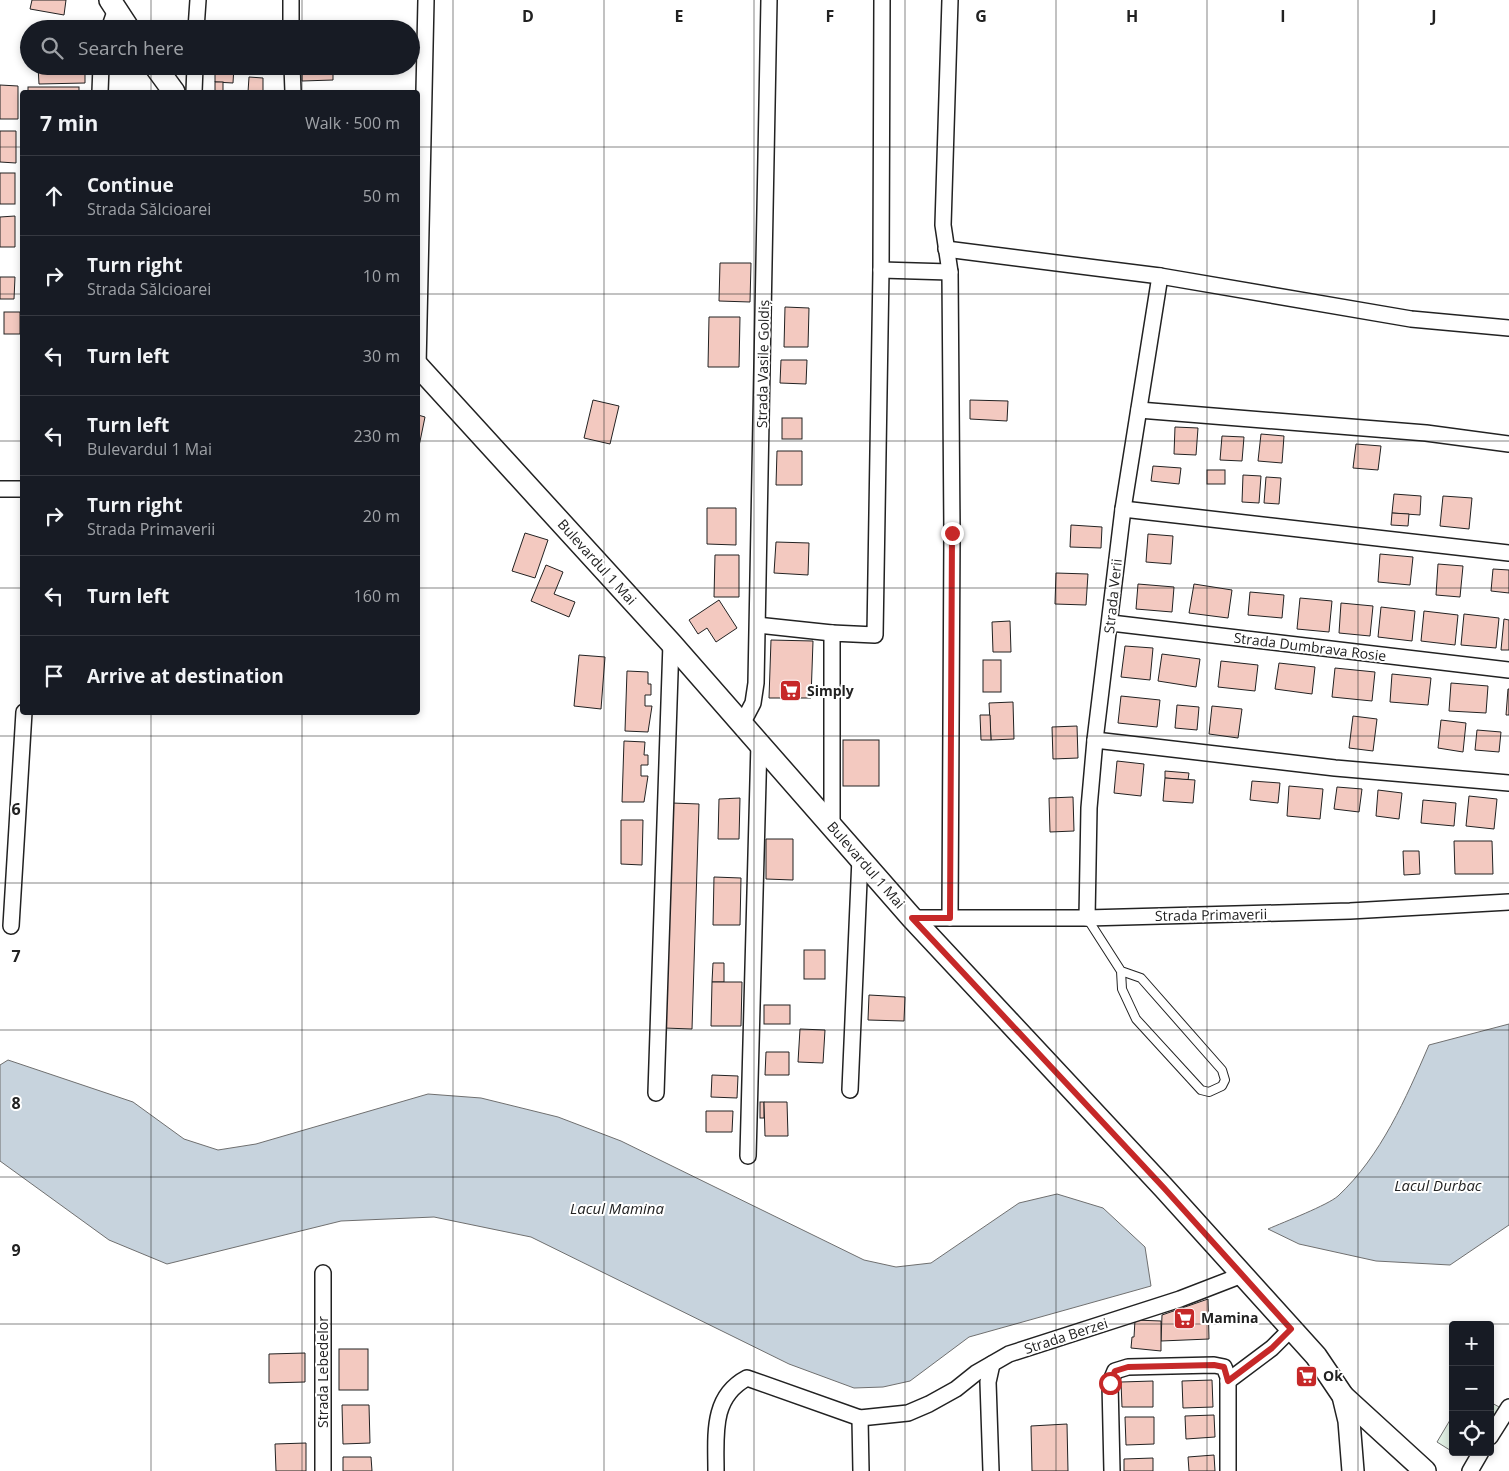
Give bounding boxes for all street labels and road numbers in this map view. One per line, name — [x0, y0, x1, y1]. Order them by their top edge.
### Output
street label: Strada Vasile Goldiș — [752, 299, 773, 428]
street label: Bulevardul 1 Mai — [554, 515, 641, 609]
street label: Strada Verii — [1099, 558, 1126, 634]
street label: Strada Dumbrava Rosie — [1233, 628, 1388, 665]
street label: Bulevardul 1 Mai — [823, 817, 909, 912]
street label: Strada Primaverii — [1155, 904, 1267, 925]
street label: Strada Berzei — [1022, 1313, 1110, 1358]
street label: Strada Lebedelor — [313, 1316, 332, 1428]

